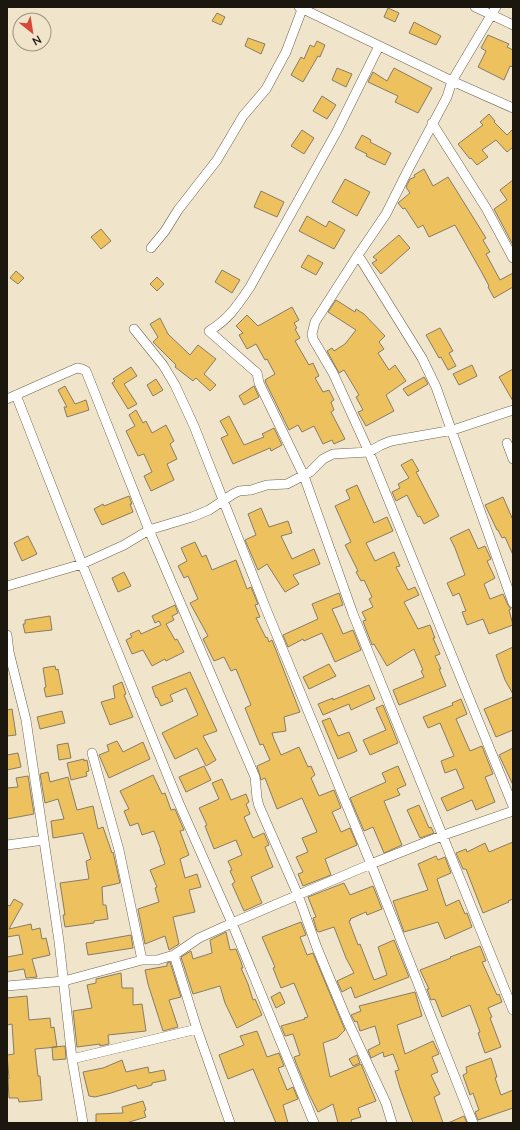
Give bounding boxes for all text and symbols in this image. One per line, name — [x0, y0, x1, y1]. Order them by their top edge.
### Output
north arrow — [12, 12, 52, 52]
text: N — [30, 33, 44, 49]

